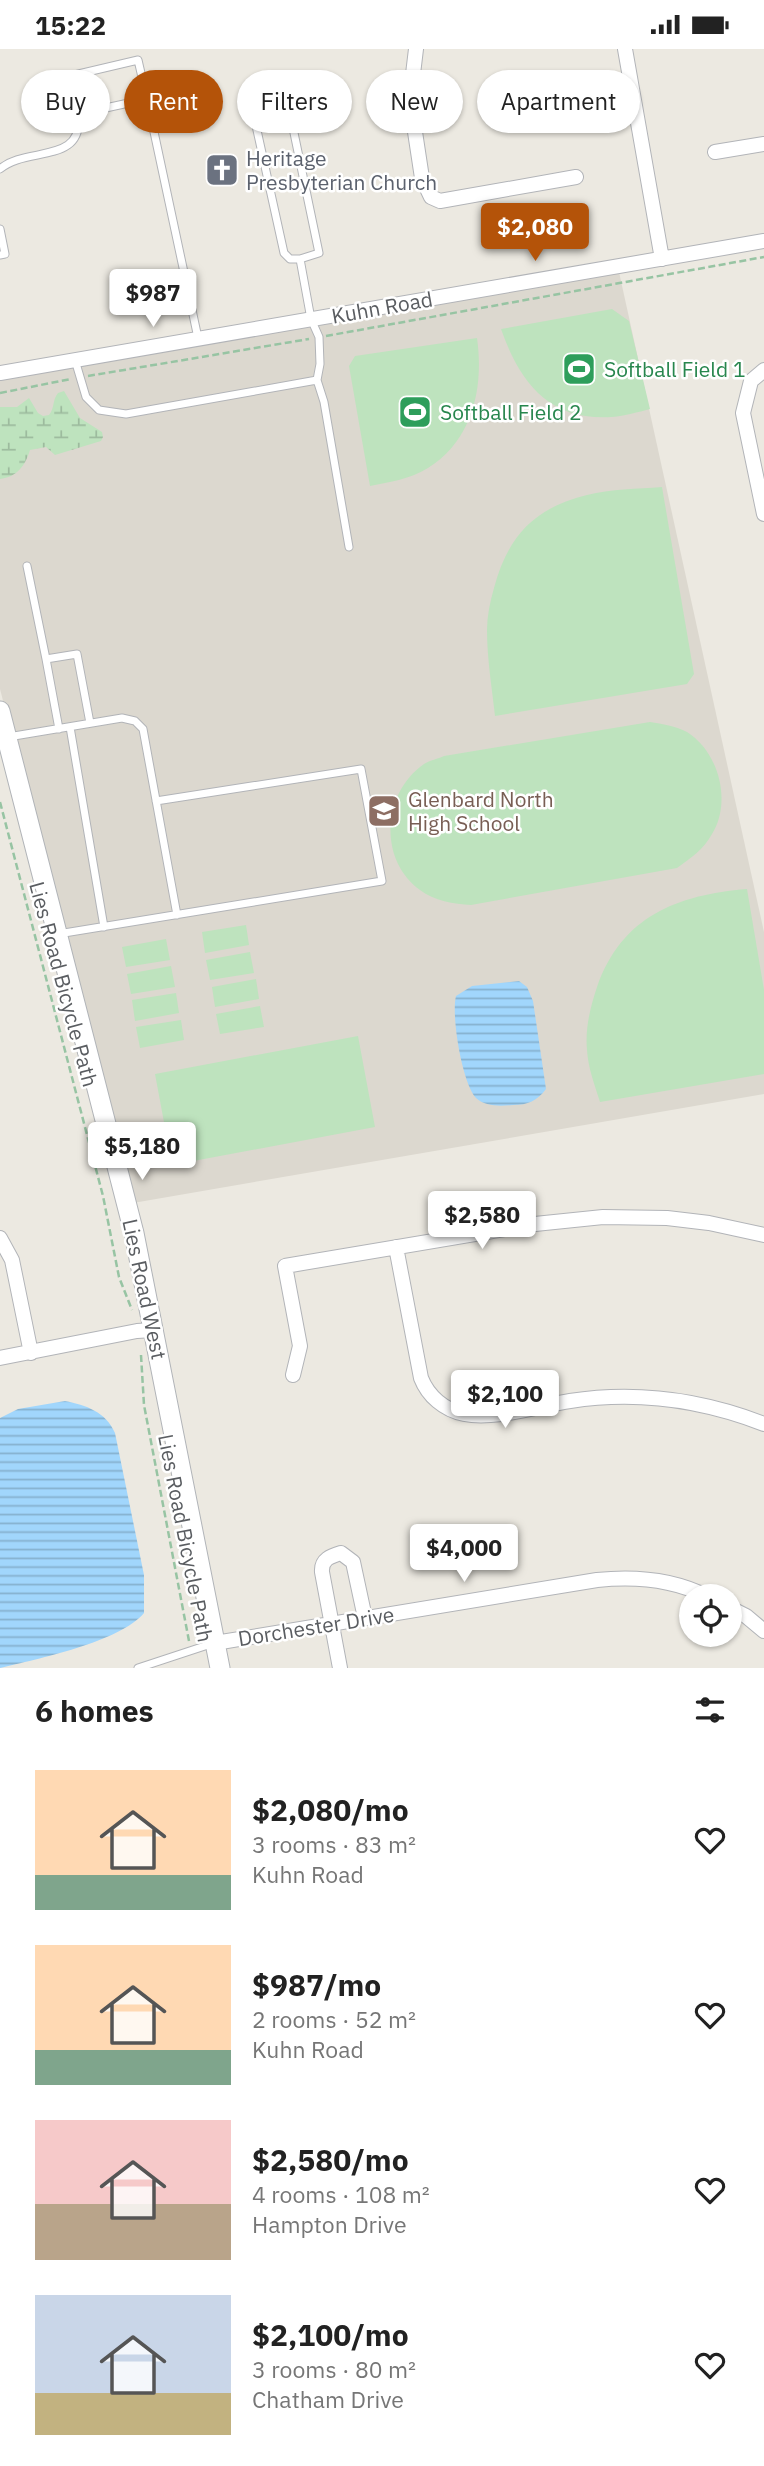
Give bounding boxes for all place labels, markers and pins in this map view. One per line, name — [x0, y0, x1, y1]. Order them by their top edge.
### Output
place label: Heritage Presbyterian Church — [246, 144, 437, 196]
church icon: Heritage Presbyterian Church — [203, 151, 241, 189]
pin: $2,080 — [478, 203, 592, 263]
pin: $987 — [112, 269, 194, 329]
sports icon: Softball Field 1 — [560, 350, 598, 388]
place label: Softball Field 1 — [604, 355, 746, 383]
sports icon: Softball Field 2 — [396, 393, 434, 431]
place label: Softball Field 2 — [440, 398, 582, 426]
place label: Glenbard North High School — [408, 785, 554, 837]
school or university icon: Glenbard North High School — [365, 792, 403, 830]
pin: $5,180 — [85, 1123, 199, 1182]
pin: $2,580 — [425, 1191, 539, 1251]
pin: $2,100 — [448, 1371, 562, 1430]
pin: $4,000 — [407, 1525, 521, 1584]

